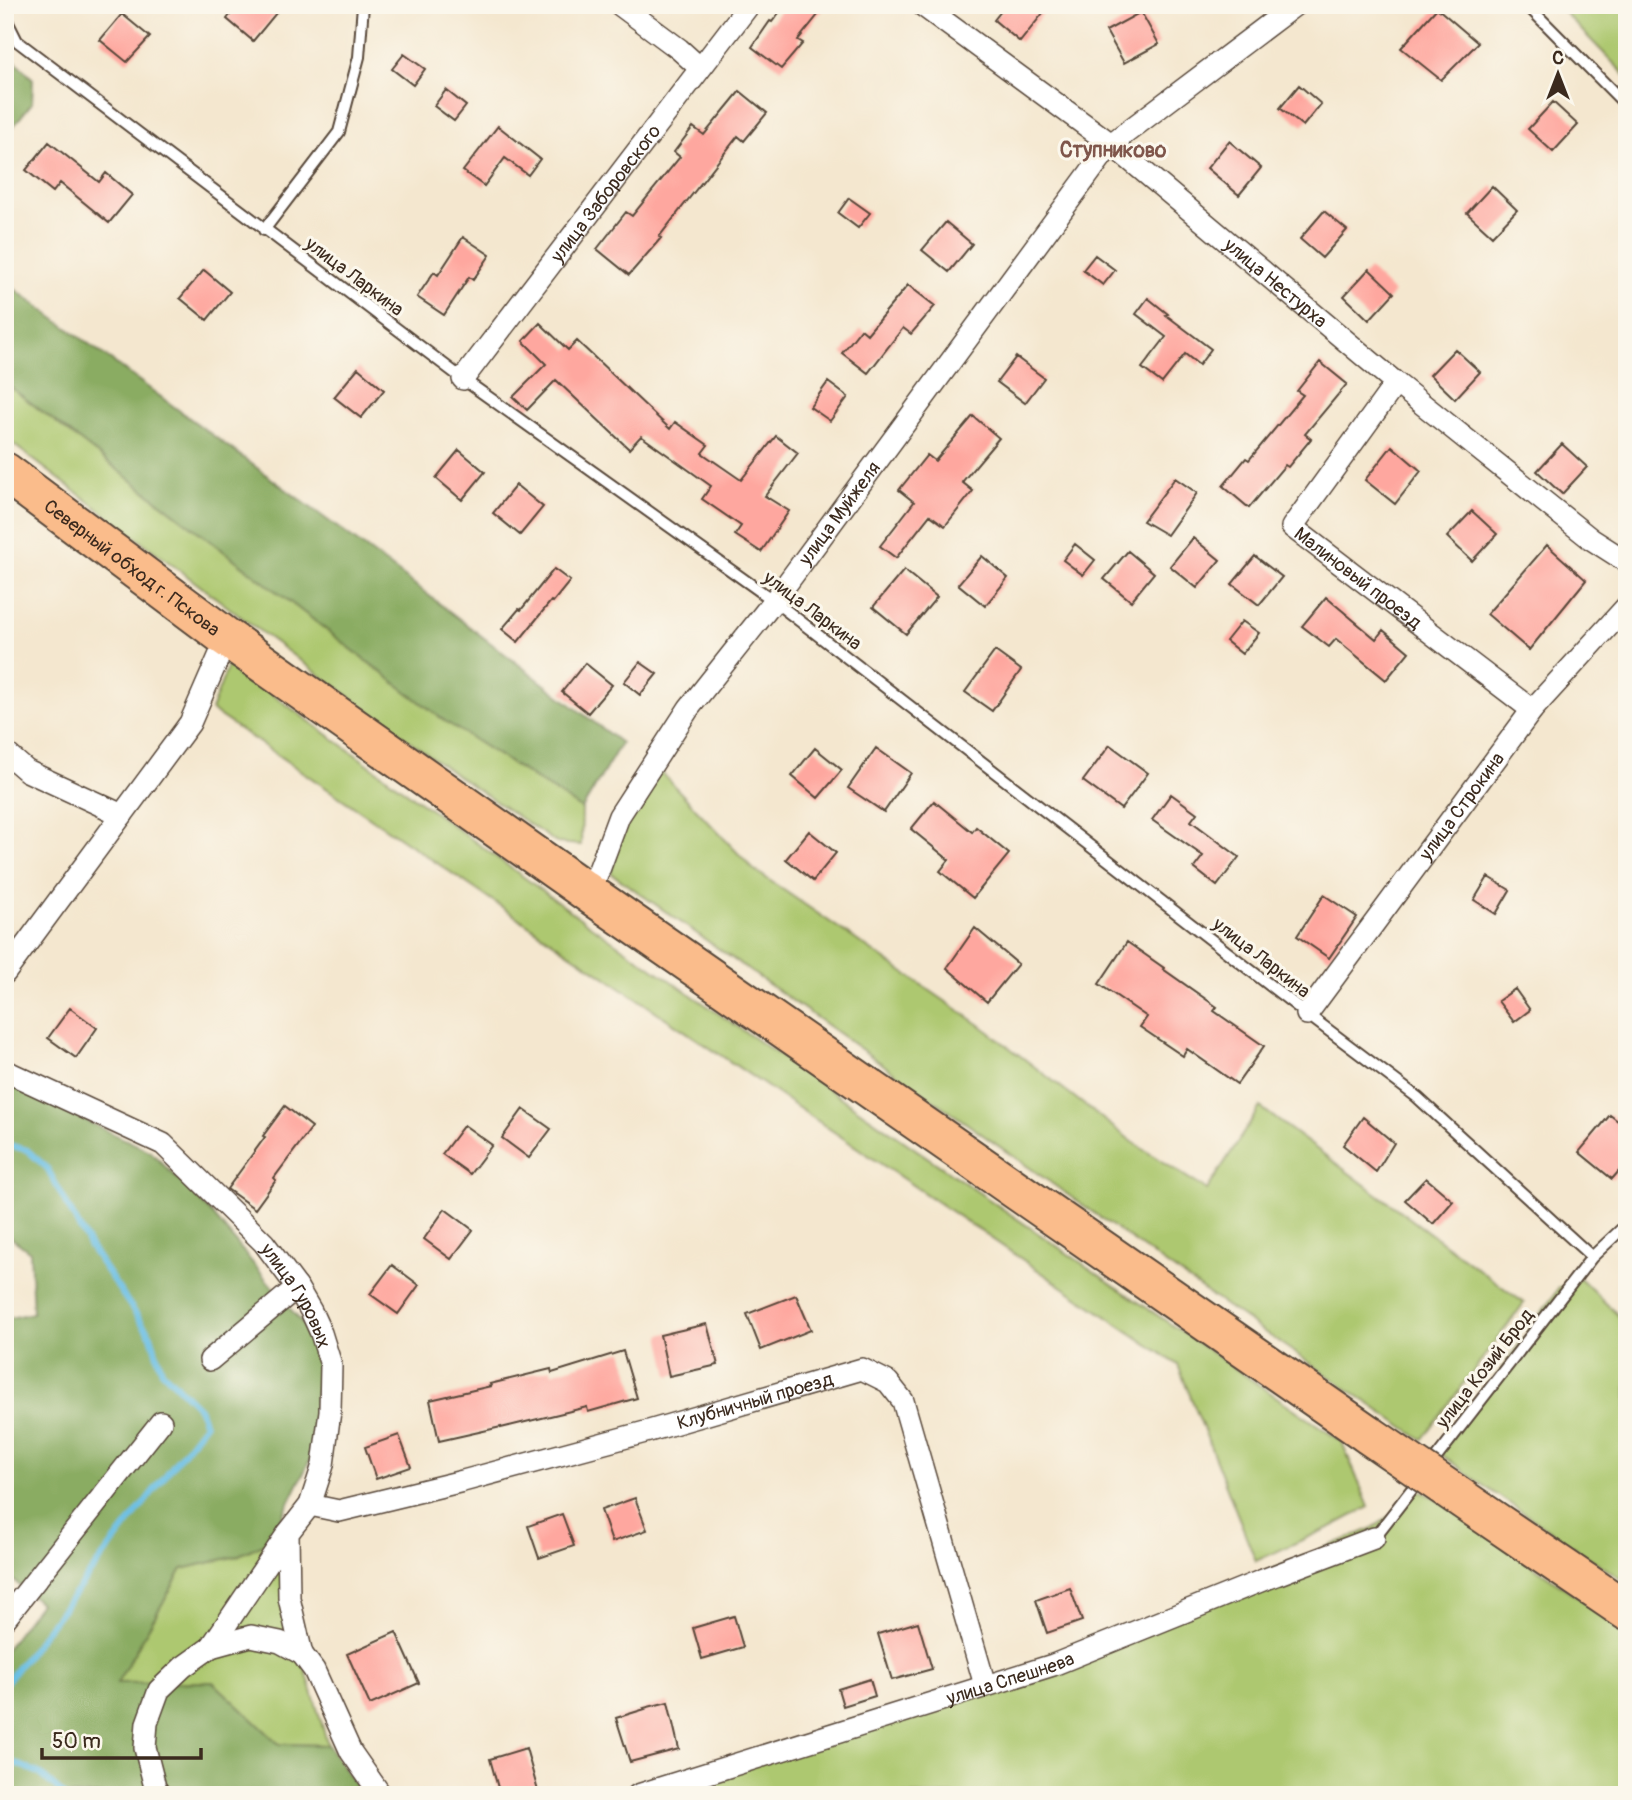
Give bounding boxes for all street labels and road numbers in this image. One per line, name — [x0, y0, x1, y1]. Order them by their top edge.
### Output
street label: улица Заборовского — [545, 120, 666, 268]
street label: улица Ларкина — [300, 231, 409, 322]
street label: улица Нестурха — [1218, 232, 1332, 333]
street label: улица Муйжеля — [793, 457, 886, 571]
street label: Северный обход г. Пскова — [39, 494, 225, 642]
street label: Малиновый проезд — [1289, 522, 1427, 635]
street label: улица Ларкина — [758, 565, 867, 656]
street label: улица Строкина — [1413, 747, 1510, 866]
street label: улица Ларкина — [1207, 912, 1315, 1003]
street label: улица Гуровых — [255, 1238, 336, 1351]
street label: улица Козий Брод — [1430, 1303, 1539, 1434]
street label: Клубничный проезд — [674, 1367, 836, 1435]
street label: улица Спешнева — [943, 1647, 1078, 1711]

